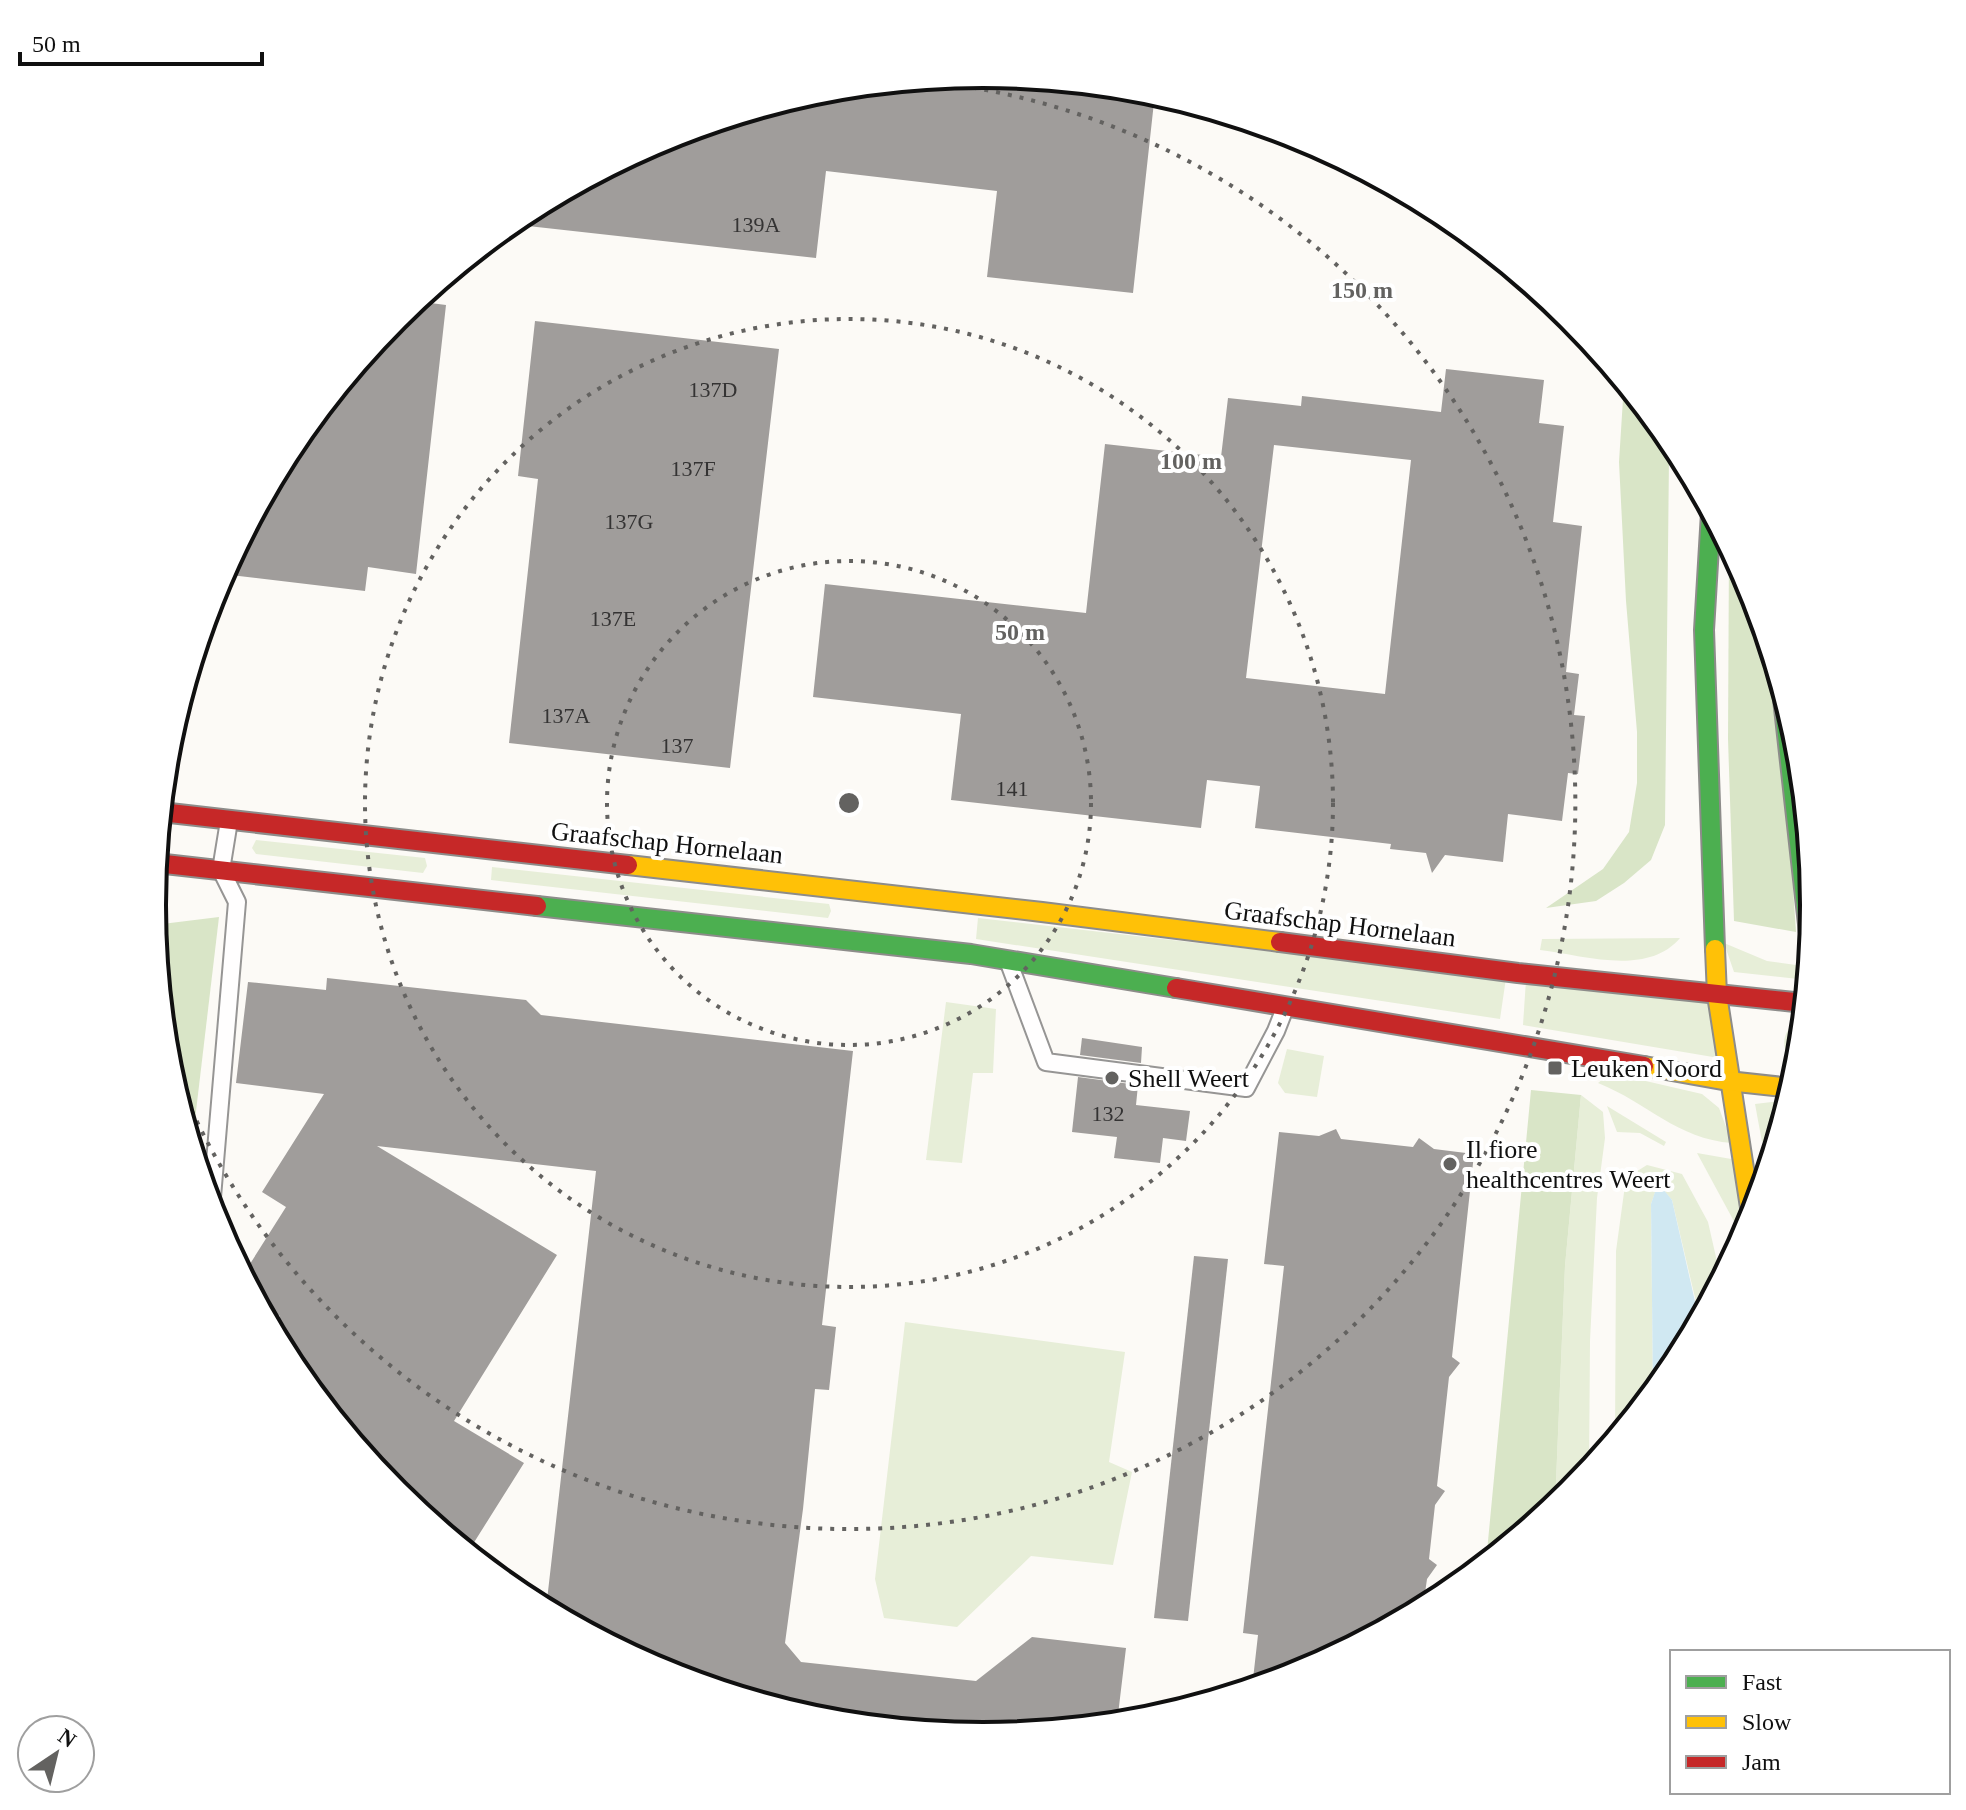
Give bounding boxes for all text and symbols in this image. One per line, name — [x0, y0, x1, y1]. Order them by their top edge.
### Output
scale bar — [20, 16, 262, 66]
text: 50 m — [32, 31, 81, 57]
house number: 139A — [732, 212, 781, 237]
text: 150 m — [1331, 277, 1393, 303]
house number: 137D — [689, 377, 737, 402]
text: 100 m — [1160, 448, 1222, 474]
house number: 137F — [670, 456, 716, 481]
house number: 137G — [605, 509, 654, 534]
house number: 137E — [590, 606, 636, 631]
text: 50 m — [995, 619, 1045, 645]
house number: 137A — [542, 703, 591, 728]
house number: 137 — [661, 733, 694, 758]
house number: 141 — [996, 776, 1029, 801]
centre of rings — [835, 789, 863, 817]
street label: Graafschap Hornelaan — [550, 816, 784, 870]
street label: Graafschap Hornelaan — [1223, 895, 1457, 953]
place label: Leuken Noord — [1571, 1054, 1722, 1083]
marker: Leuken Noord — [1546, 1059, 1564, 1077]
place label: Shell Weert — [1128, 1064, 1250, 1093]
marker: Shell Weert — [1103, 1069, 1121, 1087]
house number: 132 — [1092, 1101, 1125, 1126]
place label: Il fiore healthcentres Weert — [1466, 1135, 1671, 1194]
marker: Il fiore healthcentres Weert — [1441, 1155, 1459, 1173]
legend — [1670, 1650, 1950, 1794]
text: Fast — [1742, 1669, 1782, 1695]
text: Slow — [1742, 1709, 1792, 1735]
north arrow — [16, 1714, 96, 1794]
text: N — [54, 1723, 81, 1753]
text: Jam — [1742, 1749, 1781, 1775]

